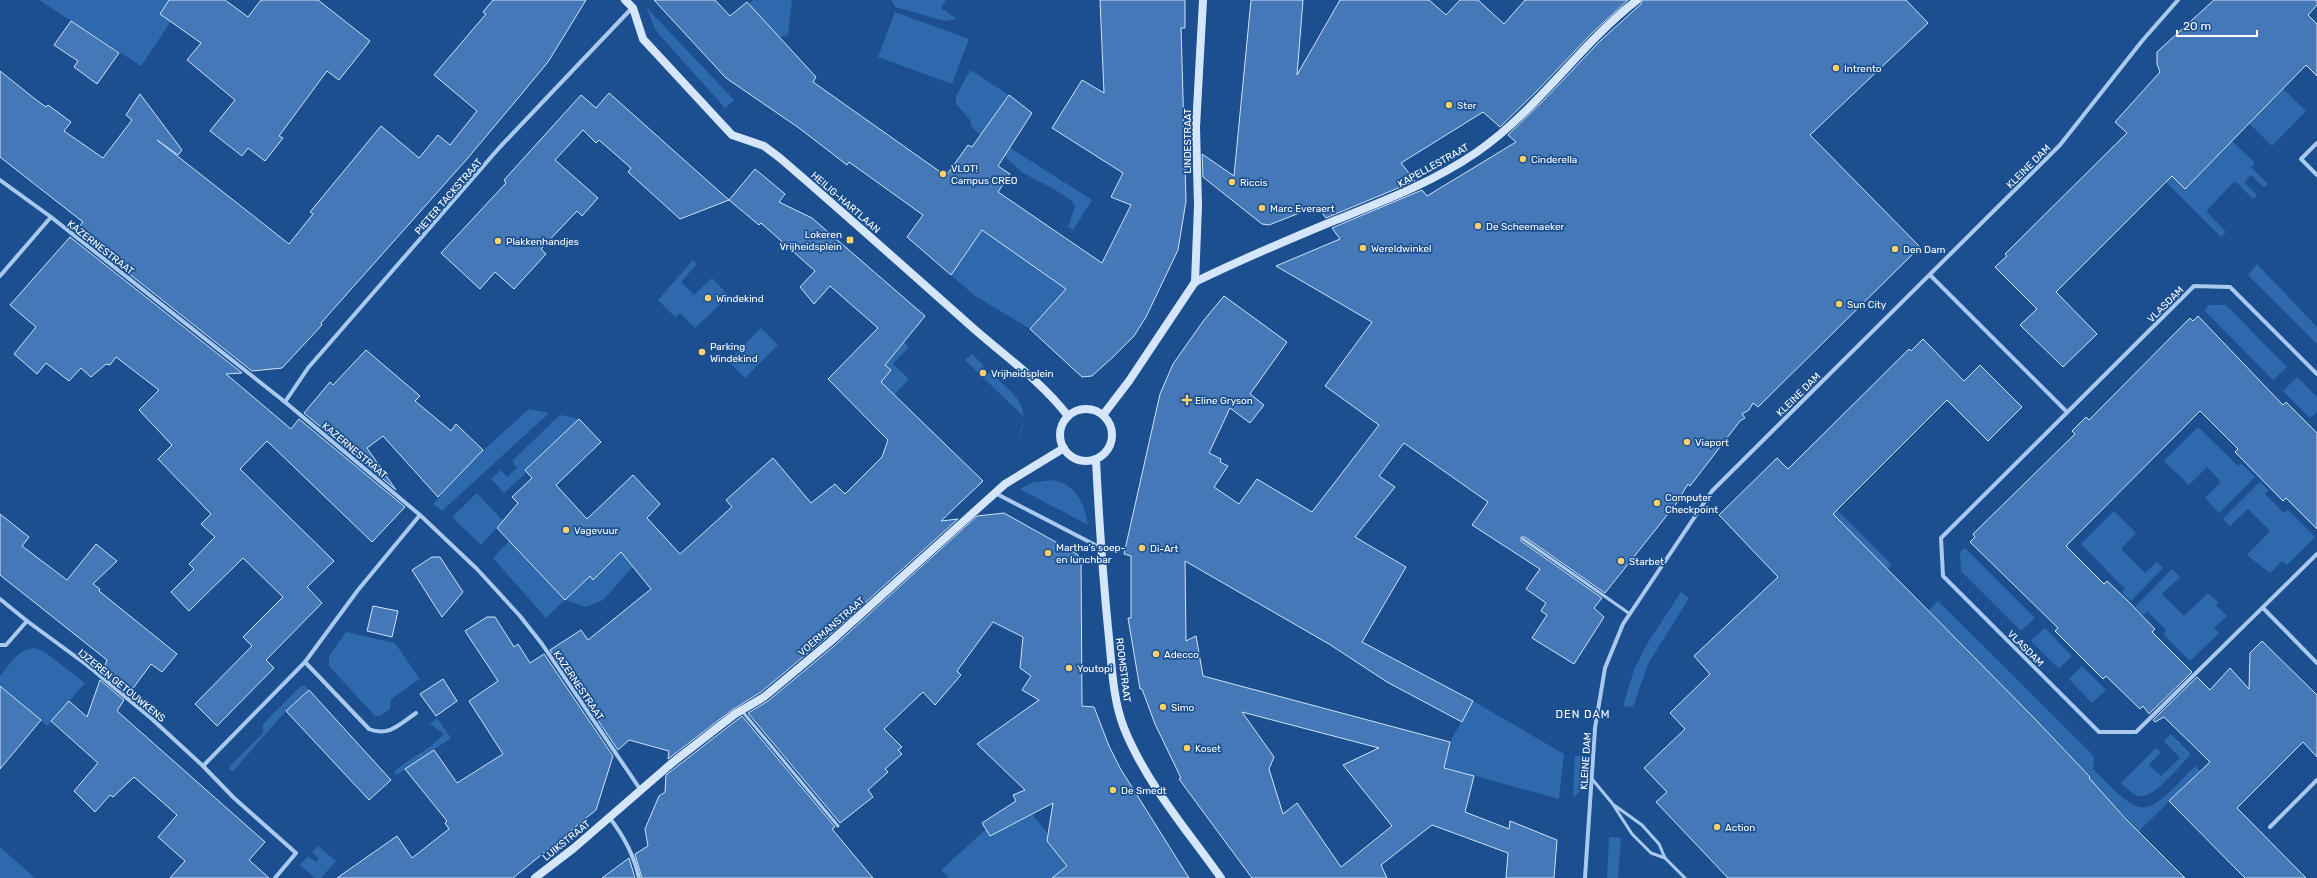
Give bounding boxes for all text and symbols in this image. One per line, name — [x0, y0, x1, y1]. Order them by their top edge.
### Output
scale bar — [2177, 12, 2257, 38]
text: 20 m — [2183, 19, 2211, 33]
marker: Intrento — [1831, 63, 1841, 73]
place label: Intrento — [1844, 63, 1882, 75]
marker: Ster — [1444, 100, 1454, 110]
place label: Ster — [1457, 100, 1477, 112]
street label: LINDESTRAAT — [1182, 108, 1194, 174]
street label: KAPELLESTRAAT — [1396, 141, 1471, 190]
street label: KLEINE DAM — [2004, 142, 2053, 191]
marker: Cinderella — [1518, 154, 1528, 164]
place label: Cinderella — [1531, 154, 1577, 166]
street label: PIETER TACKSTRAAT — [412, 156, 485, 237]
place label: VLOT! Campus CREO — [951, 163, 1018, 187]
street label: HEILIG-HARTLAAN — [808, 169, 882, 236]
marker: VLOT! Campus CREO — [938, 169, 948, 179]
marker: Riccis — [1227, 177, 1237, 187]
place label: Riccis — [1240, 177, 1268, 189]
marker: Marc Everaert — [1257, 203, 1267, 213]
place label: Marc Everaert — [1270, 203, 1335, 215]
street label: KAZERNESTRAAT — [65, 218, 136, 278]
marker: De Scheemaeker — [1473, 221, 1483, 231]
place label: De Scheemaeker — [1486, 221, 1564, 233]
place label: Lokeren Vrijheidsplein — [779, 229, 842, 253]
marker: Lokeren Vrijheidsplein — [845, 235, 855, 245]
marker: Plakkenhandjes — [493, 236, 503, 246]
place label: Plakkenhandjes — [506, 236, 579, 248]
marker: Wereldwinkel — [1358, 243, 1368, 253]
place label: Wereldwinkel — [1371, 243, 1432, 255]
marker: Den Dam — [1890, 244, 1900, 254]
place label: Den Dam — [1903, 244, 1945, 256]
street label: VLASDAM — [2145, 284, 2186, 325]
marker: Windekind — [703, 293, 713, 303]
place label: Windekind — [716, 293, 764, 305]
marker: Sun City — [1834, 299, 1844, 309]
place label: Sun City — [1847, 299, 1887, 311]
place label: Parking Windekind — [710, 341, 758, 365]
marker: Parking Windekind — [697, 347, 707, 357]
marker: Vrijheidsplein — [978, 368, 988, 378]
place label: Vrijheidsplein — [991, 368, 1054, 380]
street label: KLEINE DAM — [1774, 370, 1823, 419]
marker: Eline Gryson — [1182, 395, 1192, 405]
place label: Eline Gryson — [1195, 395, 1253, 407]
street label: KAZERNESTRAAT — [319, 420, 389, 482]
marker: Viaport — [1682, 437, 1692, 447]
place label: Viaport — [1695, 437, 1729, 449]
place label: Computer Checkpoint — [1665, 492, 1718, 516]
marker: Computer Checkpoint — [1652, 498, 1662, 508]
marker: Vagevuur — [561, 525, 571, 535]
place label: Vagevuur — [574, 525, 618, 537]
place label: Martha's soep- en lunchbar — [1056, 542, 1125, 566]
marker: Di-Art — [1137, 543, 1147, 553]
place label: Di-Art — [1150, 543, 1178, 555]
marker: Martha's soep- en lunchbar — [1043, 548, 1053, 558]
marker: Starbet — [1616, 556, 1626, 566]
place label: Starbet — [1629, 556, 1664, 568]
street label: VOERMANSTRAAT — [796, 594, 868, 659]
street label: VLASDAM — [2005, 628, 2046, 669]
street label: ROOMSTRAAT — [1113, 637, 1133, 703]
street label: IJZEREN GETOUWKENS — [75, 647, 167, 725]
street label: KAZERNESTRAAT — [550, 649, 606, 723]
marker: Adecco — [1151, 649, 1161, 659]
place label: Adecco — [1164, 649, 1199, 661]
marker: Youtopi — [1064, 663, 1074, 673]
place label: Youtopi — [1077, 663, 1112, 675]
marker: Simo — [1158, 702, 1168, 712]
place label: Simo — [1171, 702, 1195, 714]
district label: DEN DAM — [1555, 708, 1611, 721]
street label: KLEINE DAM — [1578, 732, 1594, 790]
marker: Koset — [1182, 743, 1192, 753]
place label: Koset — [1195, 743, 1221, 755]
marker: De Smedt — [1108, 785, 1118, 795]
place label: De Smedt — [1121, 785, 1167, 797]
street label: LUIKSTRAAT — [540, 818, 593, 864]
marker: Action — [1712, 822, 1722, 832]
place label: Action — [1725, 822, 1755, 834]

